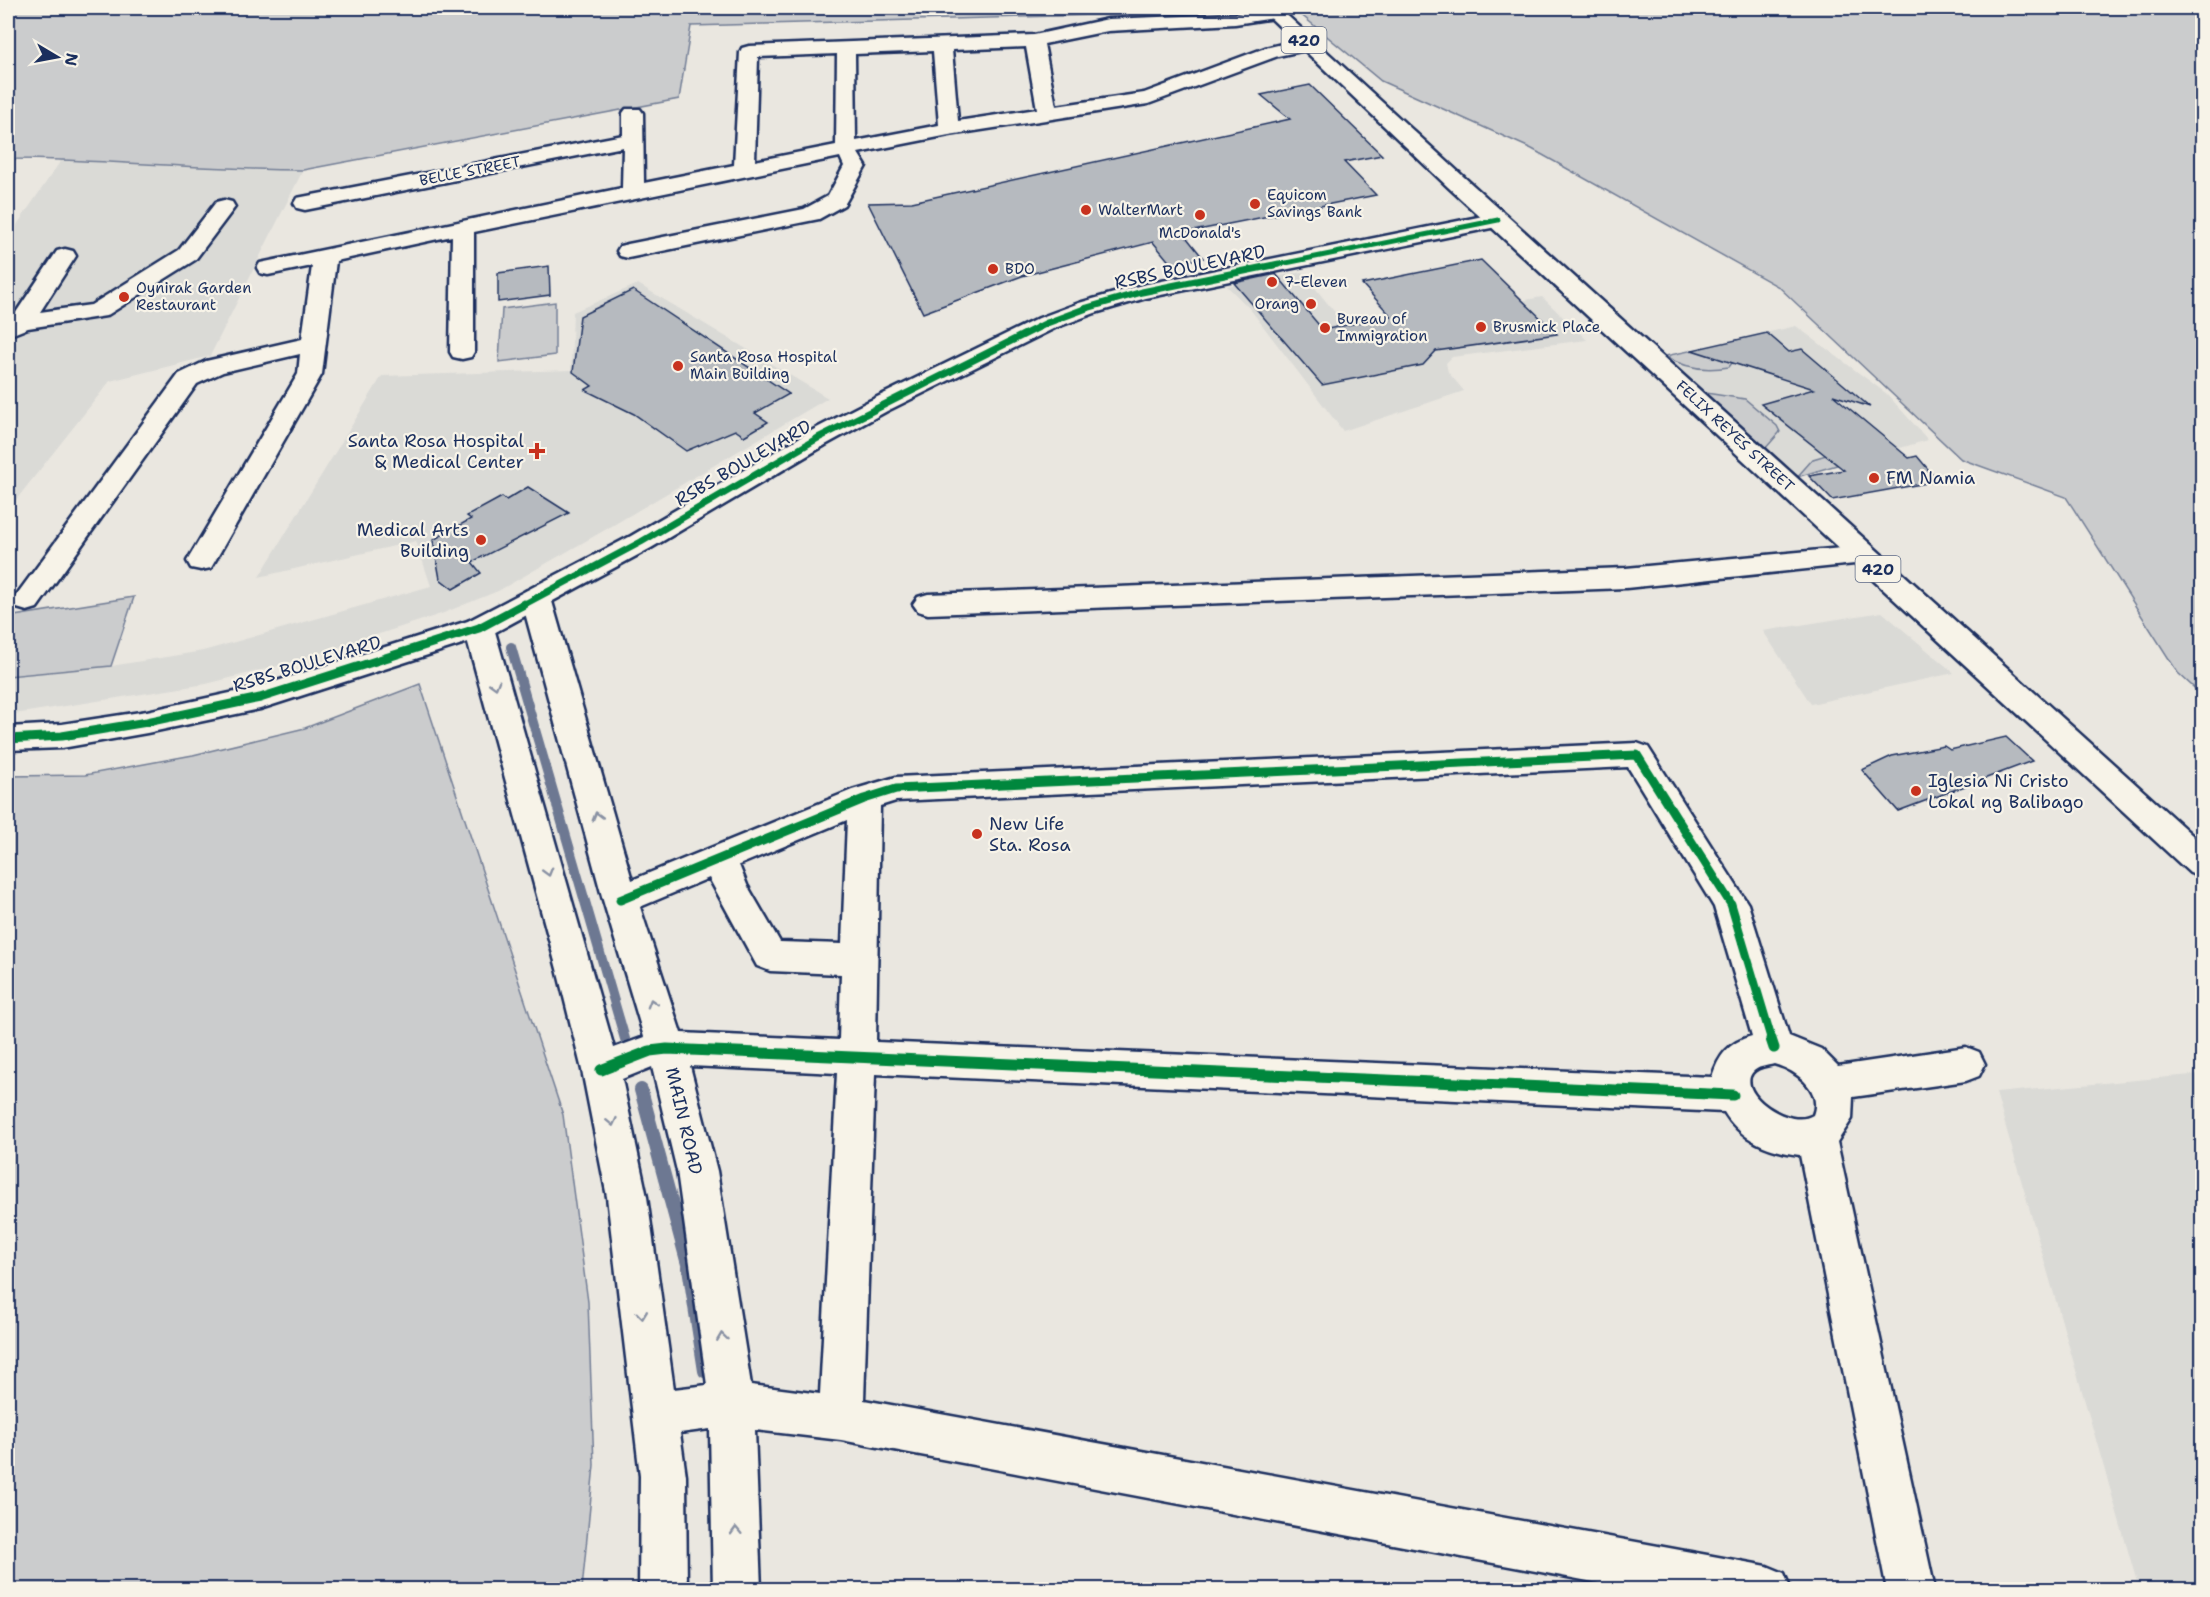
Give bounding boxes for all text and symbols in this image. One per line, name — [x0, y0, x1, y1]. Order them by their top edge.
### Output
north arrow — [27, 27, 87, 87]
road number: 420 — [1282, 27, 1326, 53]
text: N — [60, 51, 83, 68]
street label: BELLE STREET — [418, 151, 522, 191]
place label: Equicom Savings Bank — [1267, 185, 1362, 222]
marker: Equicom Savings Bank — [1248, 197, 1262, 211]
place label: WalterMart — [1098, 200, 1183, 220]
marker: WalterMart — [1079, 203, 1093, 217]
marker: McDonald's — [1193, 208, 1207, 222]
place label: McDonald's — [1159, 223, 1241, 243]
street label: RSBS BOULEVARD — [1112, 239, 1268, 295]
place label: BDO — [1005, 259, 1035, 279]
marker: BDO — [986, 262, 1000, 276]
place label: 7-Eleven — [1284, 272, 1347, 292]
marker: 7-Eleven — [1265, 275, 1279, 289]
place label: Oynirak Garden Restaurant — [136, 278, 251, 315]
marker: Oynirak Garden Restaurant — [117, 290, 131, 304]
place label: Orang — [1255, 294, 1299, 314]
marker: Orang — [1304, 297, 1318, 311]
place label: Bureau of Immigration — [1337, 309, 1427, 346]
place label: Brusmick Place — [1493, 317, 1600, 337]
marker: Brusmick Place — [1474, 320, 1488, 334]
marker: Bureau of Immigration — [1318, 321, 1332, 335]
place label: Santa Rosa Hospital Main Building — [690, 347, 837, 384]
marker: Santa Rosa Hospital Main Building — [671, 359, 685, 373]
street label: FELIX REYES STREET — [1672, 376, 1798, 496]
street label: RSBS BOULEVARD — [670, 414, 816, 512]
place label: Santa Rosa Hospital & Medical Center — [348, 429, 525, 474]
marker: Santa Rosa Hospital & Medical Center — [528, 442, 546, 460]
place label: FM Namia — [1886, 466, 1975, 490]
marker: FM Namia — [1867, 471, 1881, 485]
place label: Medical Arts Building — [357, 518, 469, 563]
marker: Medical Arts Building — [474, 533, 488, 547]
road number: 420 — [1856, 556, 1900, 582]
street label: RSBS BOULEVARD — [230, 630, 384, 698]
one-way arrow — [488, 679, 500, 690]
place label: Iglesia Ni Cristo Lokal ng Balibago — [1928, 769, 2084, 814]
marker: Iglesia Ni Cristo Lokal ng Balibago — [1909, 784, 1923, 798]
one-way arrow — [592, 811, 604, 822]
place label: New Life Sta. Rosa — [989, 812, 1071, 857]
marker: New Life Sta. Rosa — [970, 827, 984, 841]
one-way arrow — [541, 866, 553, 877]
one-way arrow — [647, 998, 659, 1009]
street label: MAIN ROAD — [660, 1065, 708, 1177]
one-way arrow — [605, 1117, 618, 1127]
one-way arrow — [635, 1310, 648, 1319]
one-way arrow — [716, 1332, 728, 1341]
one-way arrow — [729, 1527, 742, 1536]

